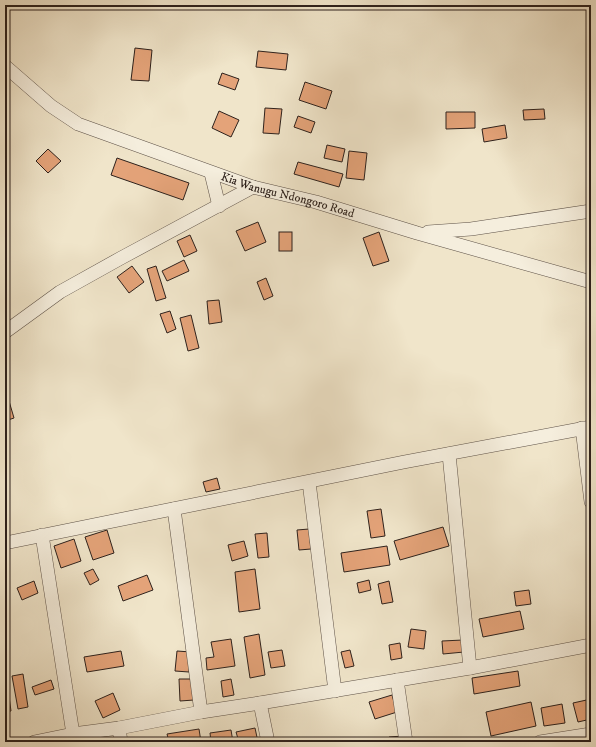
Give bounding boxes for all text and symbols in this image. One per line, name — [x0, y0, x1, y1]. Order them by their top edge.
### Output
street label: Kia Wanugu Ndongoro Road — [219, 169, 356, 221]

